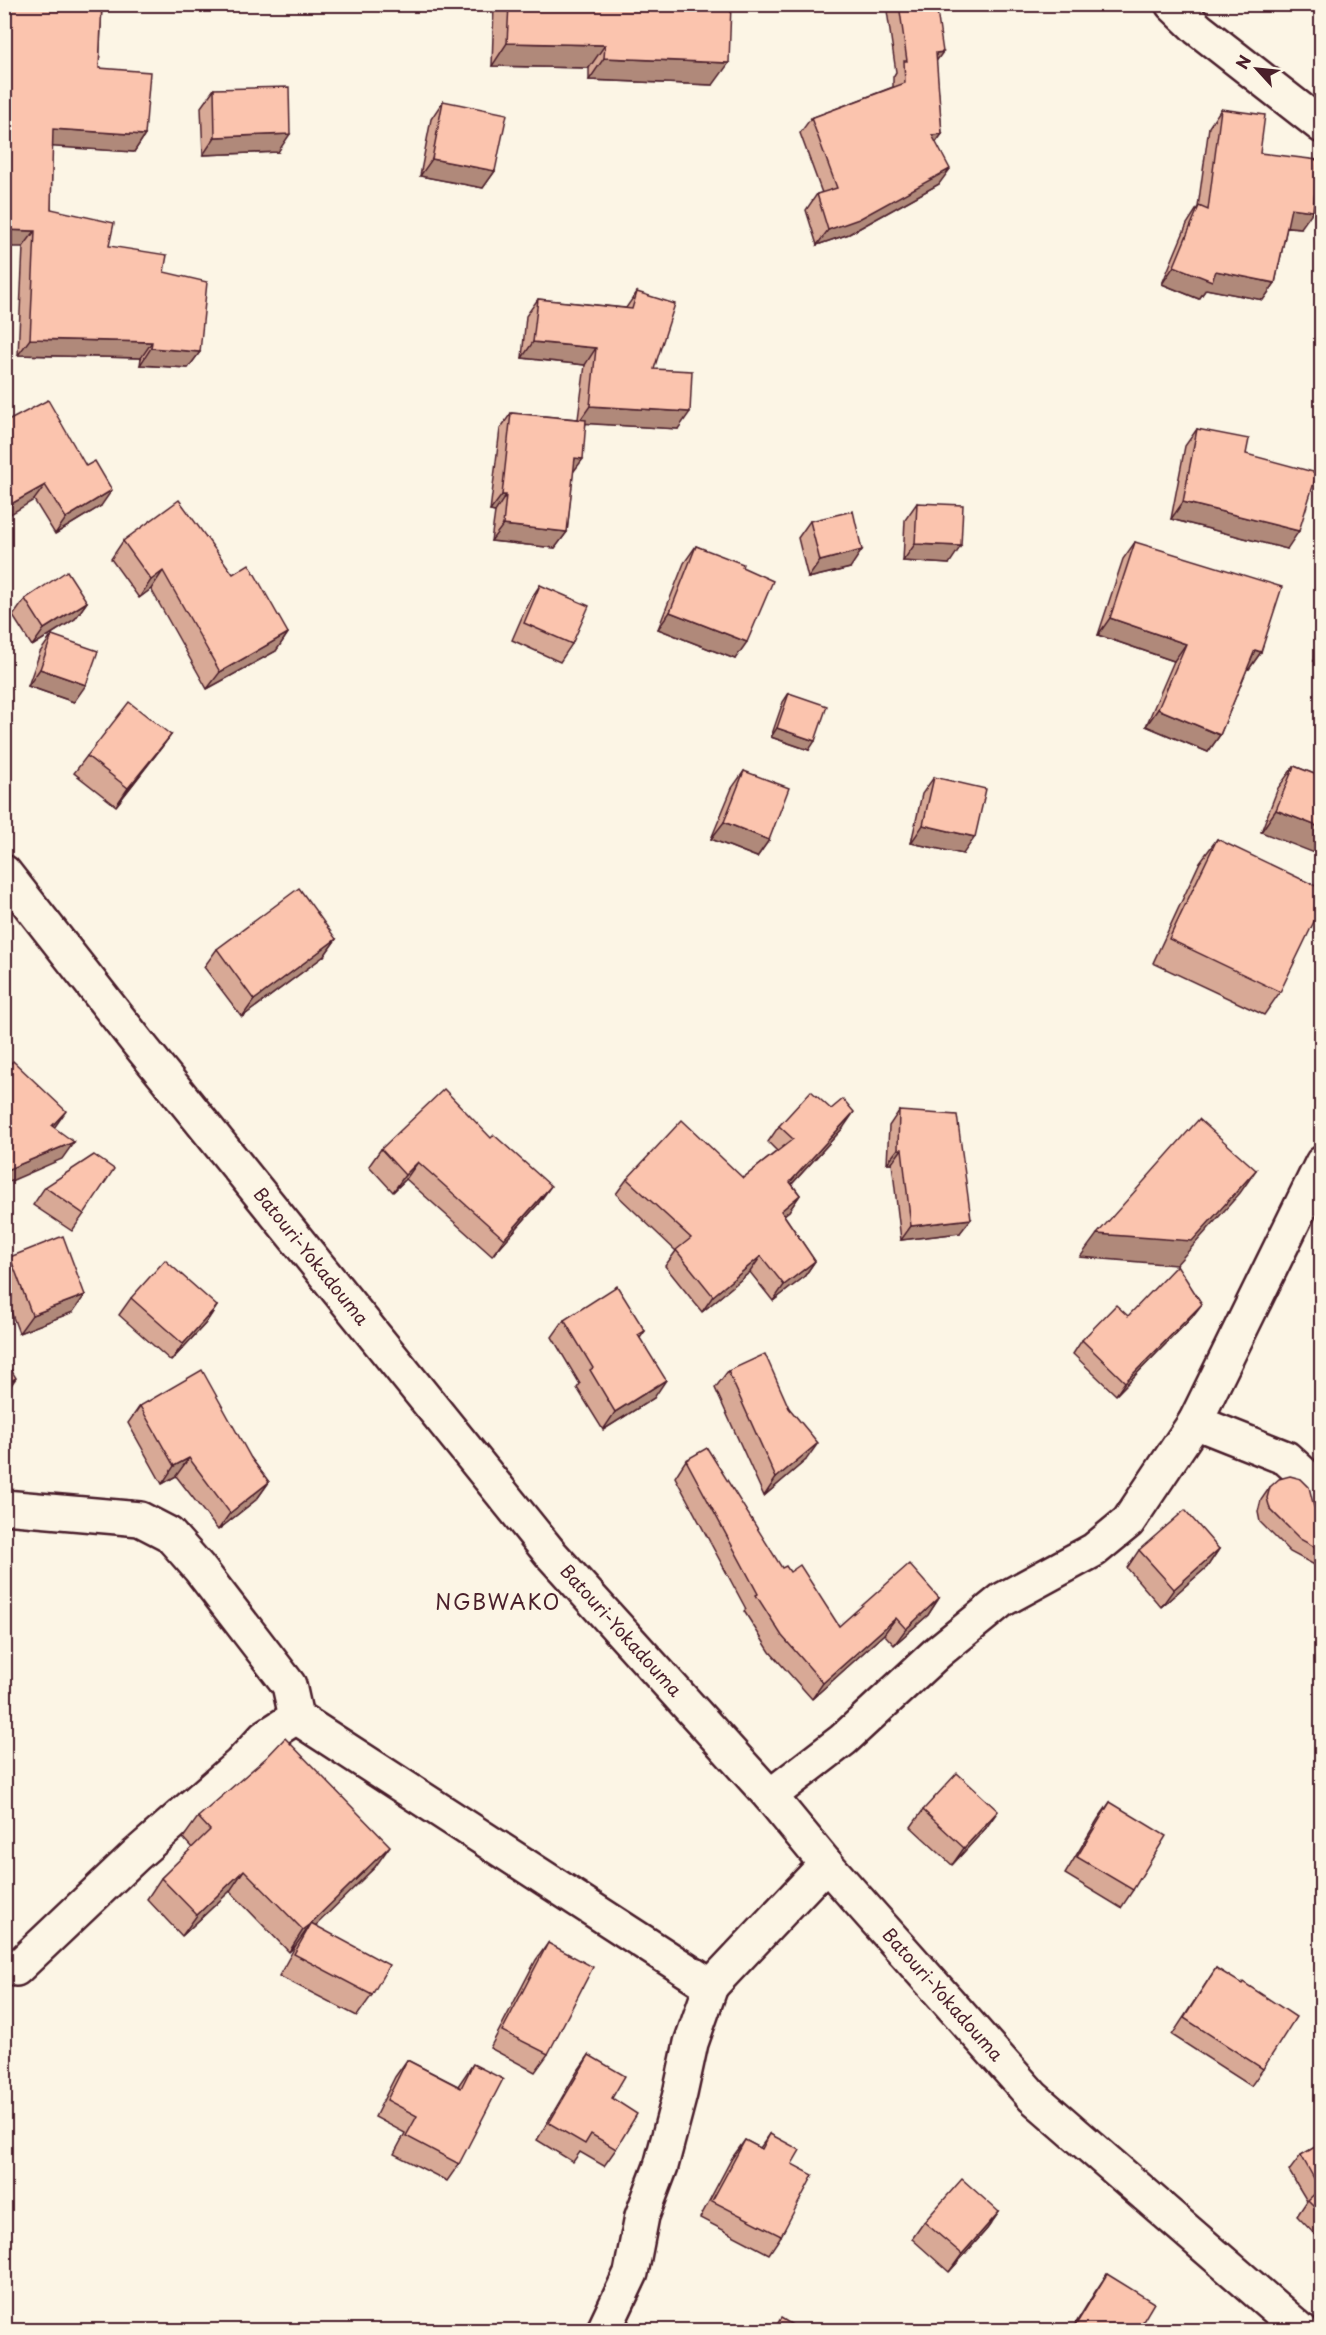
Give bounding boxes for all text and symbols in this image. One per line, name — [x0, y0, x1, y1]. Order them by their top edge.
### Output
north arrow — [1227, 39, 1287, 99]
text: N — [1229, 51, 1256, 73]
street label: Batouri-Yokadouma — [248, 1181, 376, 1331]
street label: Batouri-Yokadouma — [555, 1558, 689, 1703]
district label: NGBWAKO — [435, 1585, 561, 1617]
street label: Batouri-Yokadouma — [877, 1921, 1011, 2067]

